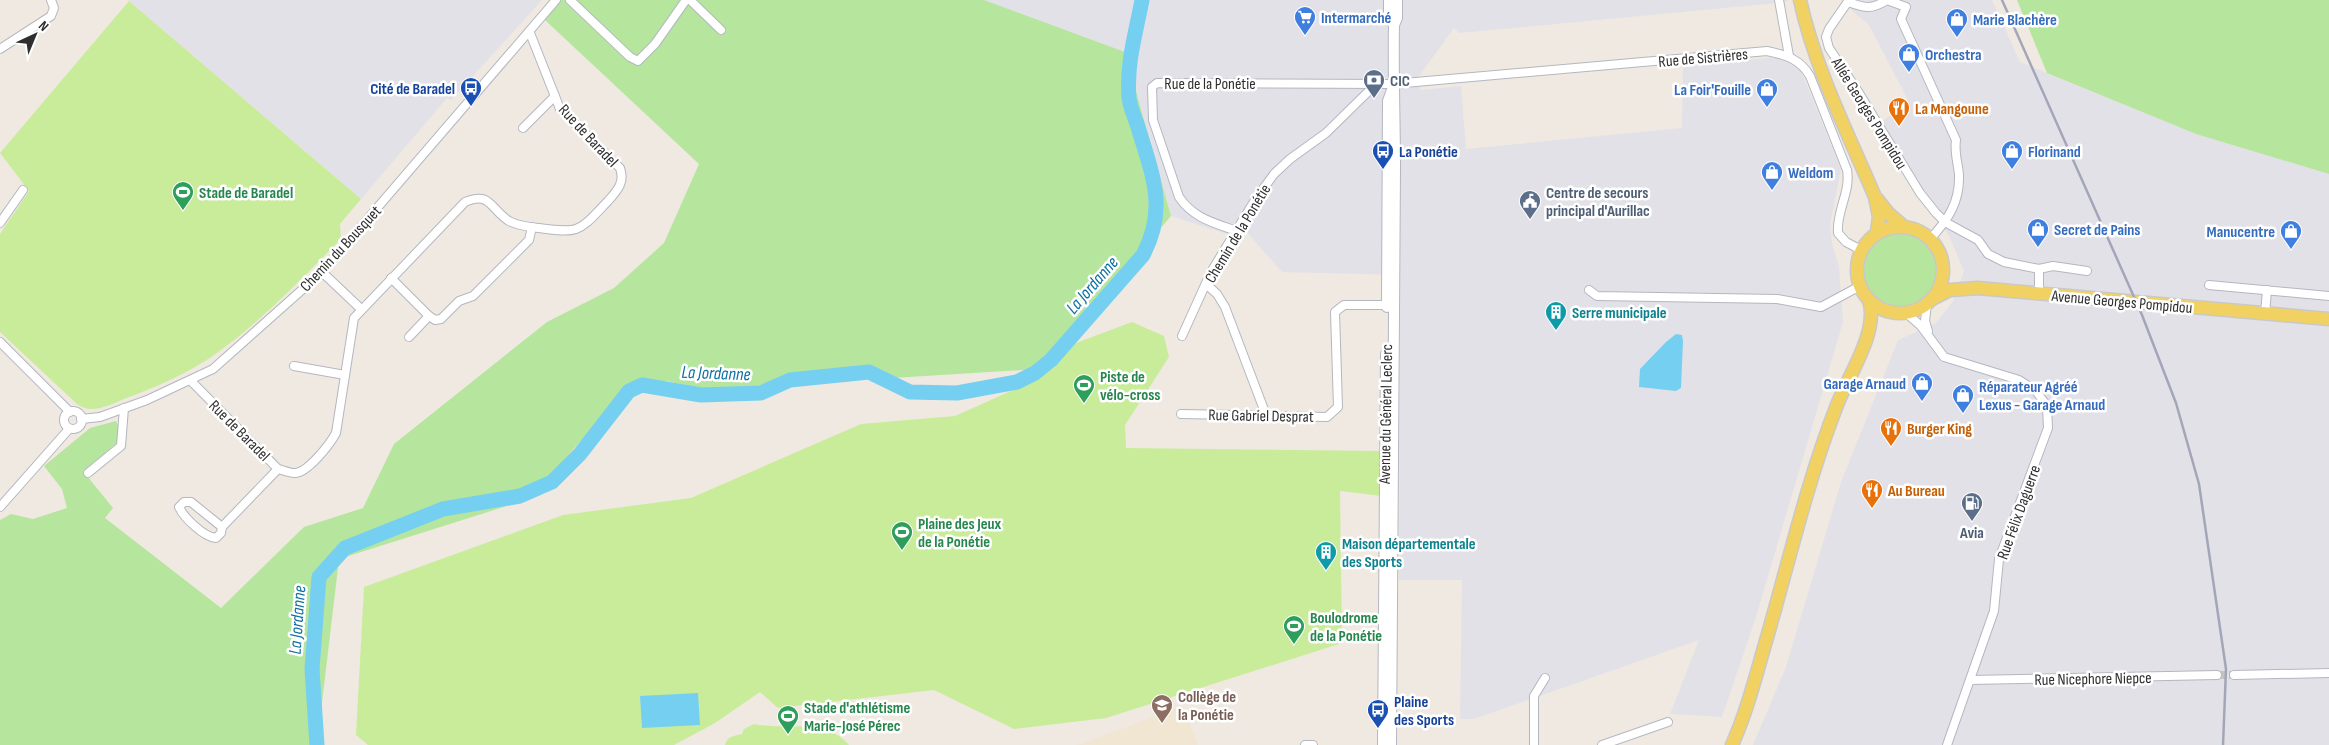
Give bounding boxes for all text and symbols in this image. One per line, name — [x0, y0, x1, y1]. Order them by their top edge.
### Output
supermarket icon: Intermarché — [1293, 5, 1317, 36]
shop icon: Marie Blachère — [1945, 7, 1969, 38]
place label: Intermarché — [1321, 9, 1392, 28]
north arrow — [10, 10, 60, 60]
place label: Marie Blachère — [1973, 11, 2057, 30]
text: N — [35, 17, 52, 35]
shop icon: Orchestra — [1897, 42, 1921, 73]
street label: Rue de Sistrières — [1658, 45, 1749, 72]
place label: Orchestra — [1925, 46, 1981, 65]
street label: Allée Georges Pompidou — [1826, 54, 1911, 173]
bank icon: CIC — [1362, 68, 1386, 99]
place label: CIC — [1390, 72, 1410, 91]
street label: Rue de la Ponétie — [1164, 75, 1256, 94]
bus stop icon: Cité de Baradel — [459, 76, 483, 107]
shop icon: La Foir'Fouille — [1755, 77, 1779, 108]
place label: Cité de Baradel — [370, 80, 455, 99]
place label: La Foir'Fouille — [1674, 81, 1751, 100]
restaurant icon: La Mangoune — [1887, 96, 1911, 127]
place label: La Mangoune — [1915, 100, 1989, 119]
street label: Rue de Baradel — [554, 101, 622, 171]
bus stop icon: La Ponétie — [1371, 139, 1395, 170]
shop icon: Florinand — [2000, 139, 2024, 170]
place label: La Ponétie — [1399, 143, 1458, 162]
place label: Florinand — [2028, 143, 2081, 162]
shop icon: Weldom — [1760, 160, 1784, 191]
place label: Weldom — [1788, 164, 1833, 183]
sports icon: Stade de Baradel — [171, 180, 195, 211]
street label: Chemin de la Ponétie — [1201, 181, 1275, 287]
place label: Stade de Baradel — [199, 184, 293, 203]
place label: Centre de secours principal d'Aurillac — [1546, 184, 1650, 221]
public building icon: Centre de secours principal d'Aurillac — [1518, 189, 1542, 220]
street label: Chemin du Bousquet — [297, 202, 386, 296]
shop icon: Secret de Pains — [2026, 217, 2050, 248]
shop icon: Manucentre — [2279, 219, 2303, 250]
place label: Secret de Pains — [2054, 221, 2141, 240]
place label: Manucentre — [2207, 223, 2275, 242]
water label: La Jordanne — [1062, 252, 1123, 318]
street label: Avenue Georges Pompidou — [2050, 287, 2193, 318]
building icon: Serre municipale — [1544, 300, 1568, 331]
place label: Serre municipale — [1572, 304, 1667, 323]
street label: Avenue du Général Leclerc — [1376, 344, 1397, 485]
water label: La Jordanne — [681, 362, 751, 385]
place label: Piste de vélo-cross — [1100, 368, 1160, 405]
shop icon: Garage Arnaud — [1910, 371, 1934, 402]
sports icon: Piste de vélo-cross — [1072, 373, 1096, 404]
place label: Garage Arnaud — [1823, 375, 1906, 394]
place label: Réparateur Agréé Lexus - Garage Arnaud — [1979, 378, 2105, 415]
shop icon: Réparateur Agréé Lexus - Garage Arnaud — [1951, 383, 1975, 414]
street label: Rue de Baradel — [204, 397, 273, 466]
street label: Rue Gabriel Desprat — [1208, 406, 1314, 427]
restaurant icon: Burger King — [1879, 416, 1903, 447]
place label: Burger King — [1907, 420, 1972, 439]
street label: Rue Félix Daguerre — [1994, 463, 2045, 562]
restaurant icon: Au Bureau — [1860, 478, 1884, 509]
place label: Au Bureau — [1887, 482, 1945, 501]
fuel station icon: Avia — [1960, 491, 1984, 522]
place label: Plaine des Jeux de la Ponétie — [918, 515, 1002, 552]
sports icon: Plaine des Jeux de la Ponétie — [890, 520, 914, 551]
place label: Avia — [1959, 524, 1984, 543]
place label: Maison départementale des Sports — [1342, 535, 1476, 572]
building icon: Maison départementale des Sports — [1314, 540, 1338, 571]
water label: La Jordanne — [285, 585, 310, 655]
place label: Boulodrome de la Ponétie — [1310, 609, 1382, 646]
sports icon: Boulodrome de la Ponétie — [1282, 614, 1306, 645]
street label: Rue Nicephore Niepce — [2034, 669, 2152, 690]
place label: Collège de la Ponétie — [1178, 688, 1236, 725]
school or university icon: Collège de la Ponétie — [1150, 693, 1174, 724]
place label: Plaine des Sports — [1394, 693, 1454, 730]
bus stop icon: Plaine des Sports — [1366, 698, 1390, 729]
place label: Stade d'athlétisme Marie-José Pérec — [804, 699, 910, 736]
sports icon: Stade d'athlétisme Marie-José Pérec — [776, 704, 800, 735]

